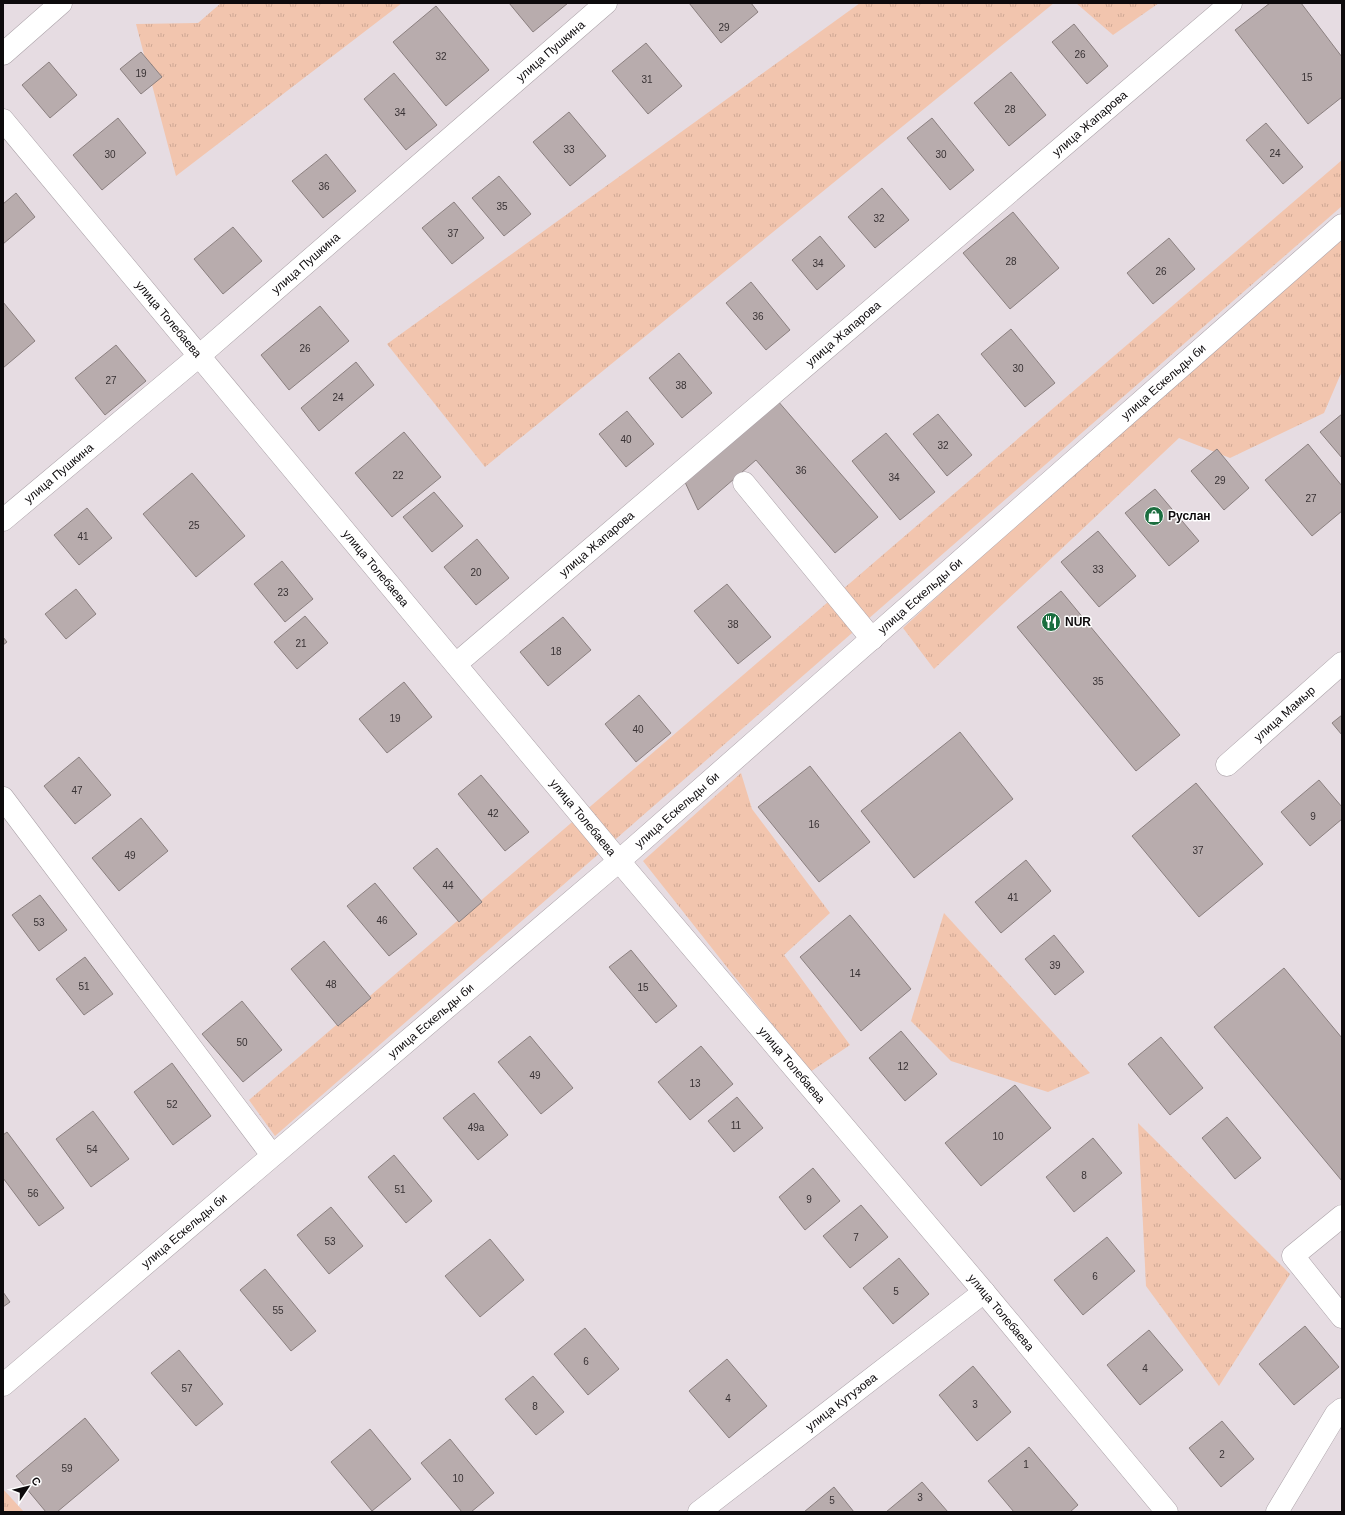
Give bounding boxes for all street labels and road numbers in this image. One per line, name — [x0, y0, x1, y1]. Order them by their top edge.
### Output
street label: улица Пушкина — [514, 17, 588, 84]
street label: улица Жапарова — [1050, 87, 1130, 159]
street label: улица Пушкина — [269, 230, 343, 297]
street label: улица Толебаева — [133, 278, 205, 361]
street label: улица Жапарова — [803, 298, 884, 369]
street label: улица Ескельды би — [1118, 341, 1209, 423]
street label: улица Пушкина — [22, 440, 97, 506]
street label: улица Жапарова — [557, 508, 637, 580]
street label: улица Толебаева — [340, 527, 412, 610]
street label: улица Ескельды би — [875, 555, 965, 637]
street label: улица Мамыр — [1251, 683, 1318, 745]
street label: улица Ескельды би — [632, 769, 722, 851]
street label: улица Толебаева — [547, 776, 619, 859]
street label: улица Ескельды би — [385, 981, 477, 1061]
street label: улица Толебаева — [756, 1024, 828, 1106]
street label: улица Ескельды би — [139, 1191, 230, 1271]
street label: улица Толебаева — [965, 1271, 1037, 1354]
street label: улица Кутузова — [803, 1370, 880, 1434]

